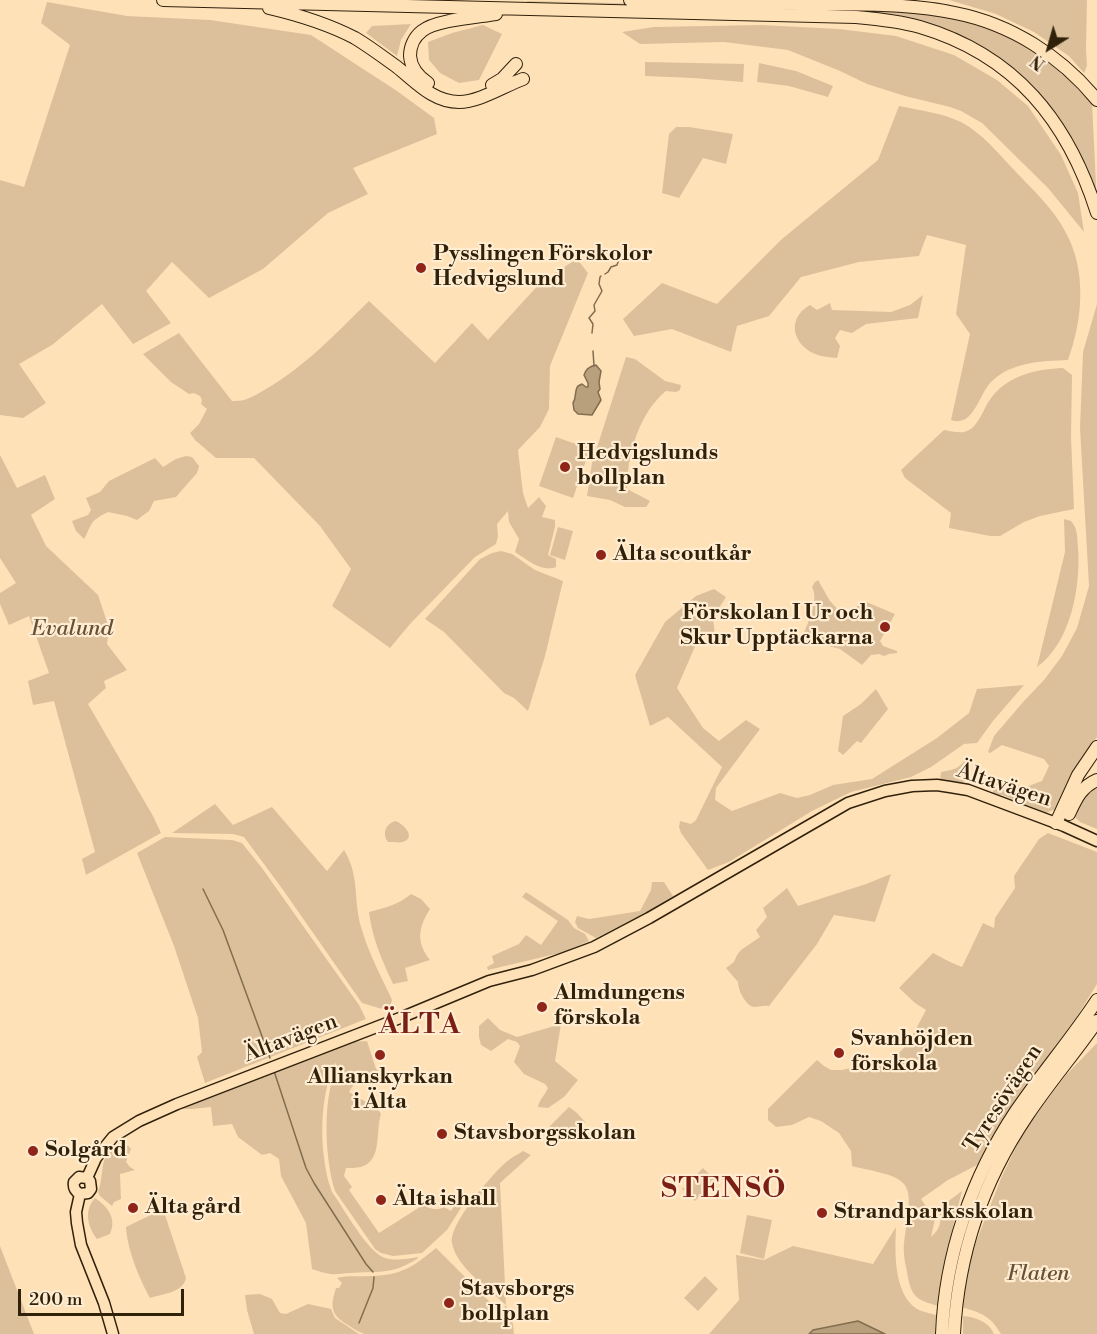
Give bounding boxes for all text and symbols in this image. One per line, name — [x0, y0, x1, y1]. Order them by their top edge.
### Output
north arrow — [1019, 18, 1079, 78]
text: N — [1027, 51, 1049, 74]
place label: Pysslingen Förskolor Hedvigslund — [433, 242, 653, 294]
marker: Pysslingen Förskolor Hedvigslund — [414, 261, 428, 275]
place label: Hedvigslunds bollplan — [577, 441, 718, 493]
marker: Hedvigslunds bollplan — [558, 460, 572, 474]
place label: Älta scoutkår — [613, 542, 752, 568]
marker: Älta scoutkår — [594, 548, 608, 562]
place label: Förskolan I Ur och Skur Upptäckarna — [680, 601, 873, 652]
park label: Evalund — [31, 617, 113, 643]
marker: Förskolan I Ur och Skur Upptäckarna — [878, 620, 892, 634]
street label: Ältavägen — [953, 758, 1055, 814]
place label: Almdungens förskola — [554, 981, 685, 1032]
marker: Almdungens förskola — [535, 1000, 549, 1014]
street label: Ältavägen — [240, 1009, 342, 1069]
district label: ÄLTA — [378, 1009, 462, 1043]
place label: Svanhöjden förskola — [851, 1027, 973, 1078]
street label: Tyresövägen — [959, 1040, 1049, 1158]
marker: Svanhöjden förskola — [832, 1046, 846, 1060]
marker: Allianskyrkan i Älta — [373, 1048, 387, 1062]
place label: Allianskyrkan i Älta — [307, 1065, 453, 1116]
place label: Stavsborgsskolan — [454, 1121, 636, 1147]
marker: Stavsborgsskolan — [435, 1127, 449, 1141]
place label: Solgård — [45, 1138, 127, 1164]
marker: Solgård — [26, 1144, 40, 1158]
district label: STENSÖ — [661, 1173, 787, 1207]
place label: Älta ishall — [393, 1187, 496, 1213]
marker: Älta ishall — [374, 1193, 388, 1207]
place label: Älta gård — [145, 1195, 241, 1221]
place label: Strandparksskolan — [834, 1200, 1033, 1226]
marker: Älta gård — [126, 1201, 140, 1215]
marker: Strandparksskolan — [815, 1206, 829, 1220]
park label: Flaten — [1006, 1262, 1070, 1288]
scale bar — [21, 1277, 188, 1315]
place label: Stavsborgs bollplan — [461, 1277, 574, 1328]
text: 200 m — [29, 1288, 83, 1311]
marker: Stavsborgs bollplan — [442, 1296, 456, 1310]

